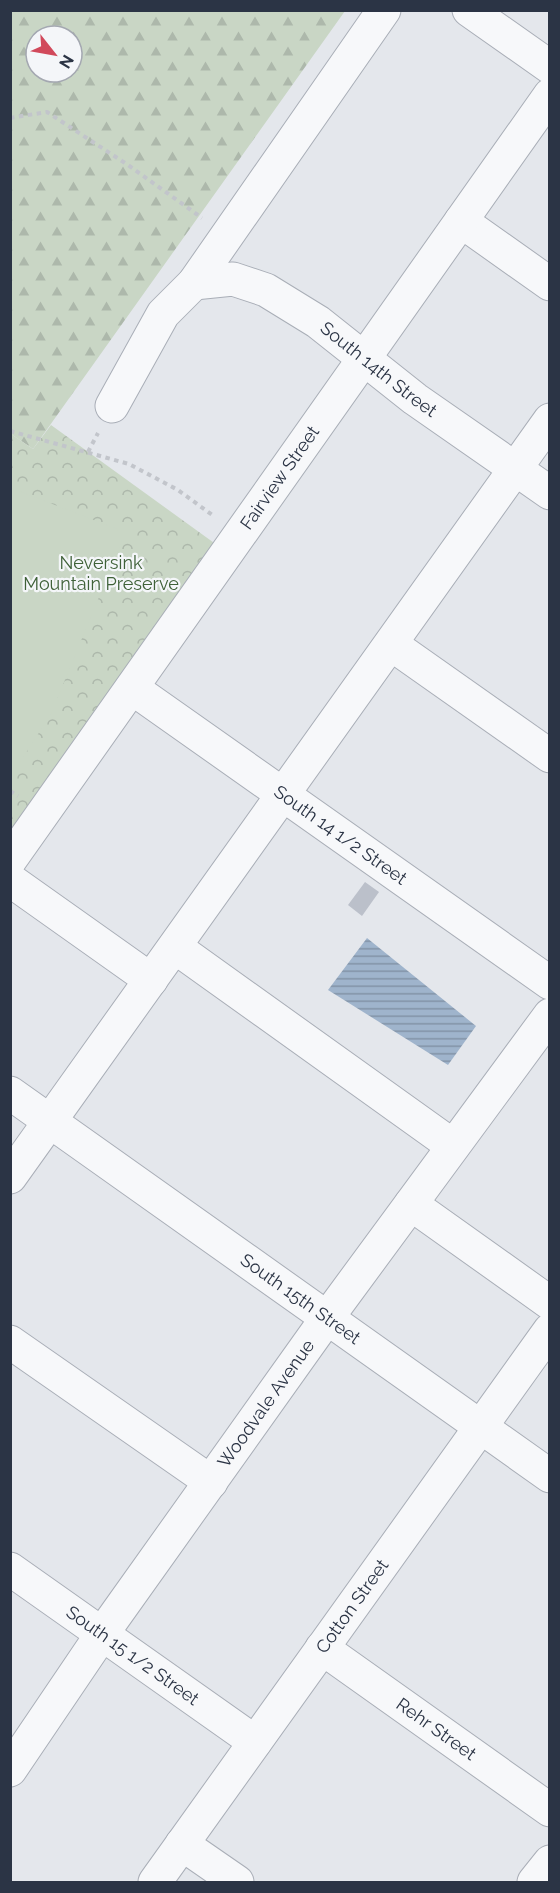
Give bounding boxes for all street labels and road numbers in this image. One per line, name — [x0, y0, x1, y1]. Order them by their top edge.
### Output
street label: South 14th Street — [316, 317, 441, 421]
street label: Fairview Street — [236, 421, 323, 533]
street label: South 14 1/2 Street — [270, 781, 411, 889]
street label: South 15th Street — [237, 1249, 365, 1348]
street label: Woodvale Avenue — [213, 1335, 319, 1471]
street label: Cotton Street — [311, 1555, 393, 1657]
street label: South 15 1/2 Street — [62, 1601, 203, 1709]
street label: Rehr Street — [392, 1693, 480, 1764]

